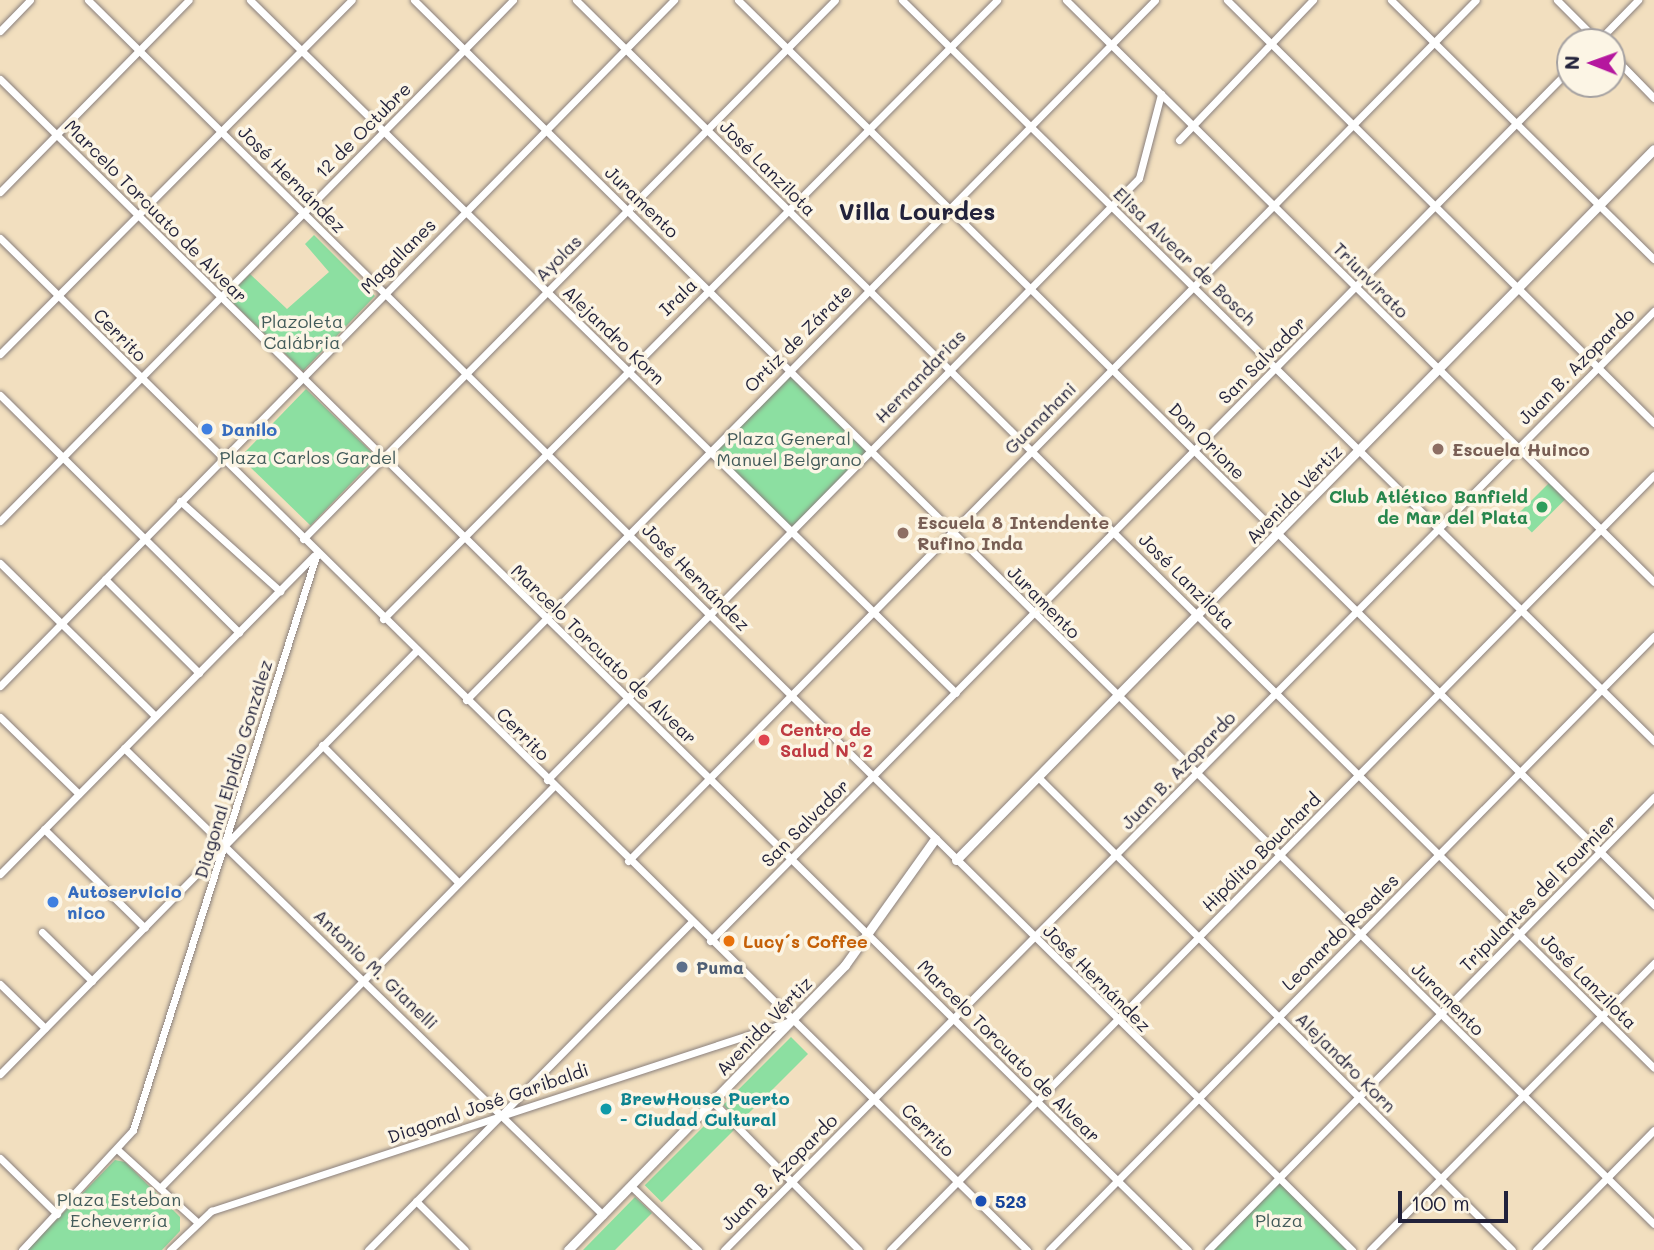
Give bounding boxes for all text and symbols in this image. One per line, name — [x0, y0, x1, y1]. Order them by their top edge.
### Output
north arrow — [1556, 28, 1626, 98]
text: N — [1559, 55, 1584, 70]
street label: 12 de Octubre — [311, 78, 415, 182]
street label: Marcelo Torcuato de Alvear — [60, 115, 252, 307]
street label: José Lanzilota — [716, 116, 820, 220]
street label: José Hernández — [234, 121, 350, 237]
street label: Juramento — [601, 162, 683, 242]
street label: Elisa Alvear de Bosch — [1109, 182, 1261, 330]
district label: Villa Lourdes — [839, 197, 995, 225]
street label: Magallanes — [356, 214, 440, 298]
street label: Ayolas — [530, 230, 586, 286]
street label: Triunvirato — [1329, 238, 1413, 322]
street label: Irala — [655, 274, 701, 320]
street label: Ortiz de Zárate — [740, 280, 856, 396]
street label: Alejandro Korn — [559, 281, 669, 389]
street label: Juan B. Azopardo — [1513, 303, 1639, 429]
street label: Cerrito — [89, 304, 151, 366]
park label: Plazoleta Calábria — [261, 311, 343, 354]
street label: San Salvador — [1214, 312, 1310, 408]
street label: Hernandarias — [870, 325, 970, 427]
street label: Guanahani — [1000, 378, 1080, 458]
street label: Don Orione — [1164, 398, 1250, 484]
place label: Danilo — [221, 418, 277, 440]
marker: Danilo — [199, 421, 215, 437]
park label: Plaza General Manuel Belgrano — [717, 428, 861, 471]
place label: Escuela Huinco — [1452, 438, 1590, 460]
street label: Avenida Vértiz — [1241, 440, 1347, 548]
marker: Escuela Huinco — [1430, 441, 1446, 457]
park label: Plaza Carlos Gardel — [219, 446, 397, 468]
place label: Club Atlético Banfield de Mar del Plata — [1329, 486, 1528, 528]
marker: Club Atlético Banfield de Mar del Plata — [1534, 499, 1550, 515]
place label: Escuela 8 Intendente Rufino Inda — [917, 512, 1109, 554]
street label: José Hernández — [638, 519, 754, 635]
marker: Escuela 8 Intendente Rufino Inda — [895, 525, 911, 541]
street label: José Lanzilota — [1135, 529, 1239, 633]
street label: Marcelo Torcuato de Alvear — [507, 560, 701, 748]
street label: Juramento — [1003, 561, 1085, 643]
street label: Diagonal Elpidio González — [189, 657, 277, 881]
street label: Cerrito — [492, 703, 554, 765]
street label: Juan B. Azopardo — [1116, 707, 1240, 833]
place label: Centro de Salud N° 2 — [780, 719, 873, 762]
marker: Centro de Salud N° 2 — [754, 730, 774, 750]
street label: San Salvador — [757, 775, 853, 871]
street label: Hipólito Bouchard — [1197, 788, 1325, 916]
street label: Tripulantes del Fournier — [1455, 810, 1621, 976]
street label: Leonardo Rosales — [1277, 869, 1403, 995]
place label: Autoservicio nico — [67, 881, 182, 924]
marker: Autoservicio nico — [45, 894, 61, 910]
street label: Antonio M. Gianelli — [309, 904, 443, 1034]
street label: José Hernández — [1039, 920, 1155, 1036]
street label: José Lanzilota — [1537, 929, 1641, 1033]
place label: Lucy´s Coffee — [743, 930, 868, 952]
marker: Lucy´s Coffee — [721, 933, 737, 949]
street label: Marcelo Torcuato de Alvear — [913, 955, 1105, 1147]
place label: Puma — [696, 956, 744, 978]
street label: Juramento — [1407, 958, 1489, 1040]
marker: Puma — [674, 959, 690, 975]
street label: Avenida Vértiz — [711, 972, 817, 1080]
street label: Alejandro Korn — [1291, 1007, 1401, 1117]
street label: Diagonal José Garibaldi — [385, 1058, 591, 1148]
place label: BrewHouse Puerto - Ciudad Cultural — [620, 1088, 790, 1130]
street label: Cerrito — [897, 1099, 959, 1161]
marker: BrewHouse Puerto - Ciudad Cultural — [598, 1101, 614, 1117]
street label: Juan B. Azopardo — [716, 1109, 842, 1235]
scale bar — [1402, 1176, 1512, 1220]
park label: Plaza Esteban Echeverría — [57, 1189, 181, 1232]
text: 100 m — [1411, 1189, 1470, 1216]
place label: 523 — [995, 1190, 1026, 1212]
marker: 523 — [973, 1193, 989, 1209]
park label: Plaza — [1255, 1209, 1303, 1231]

